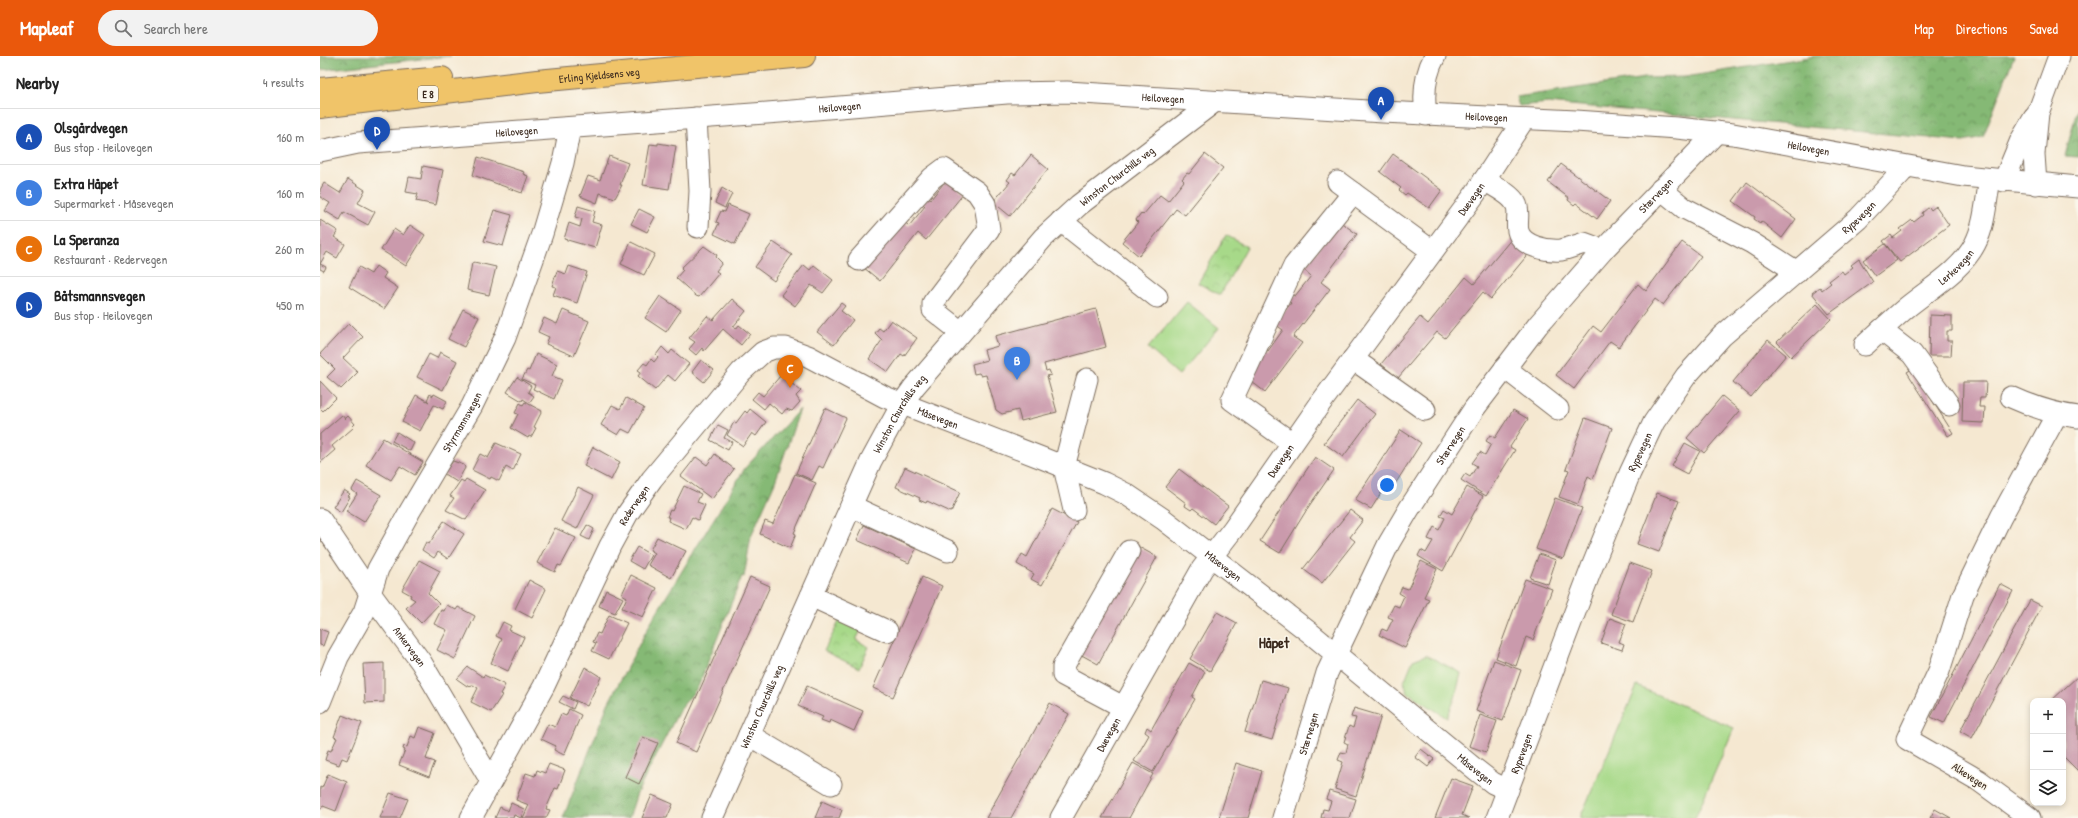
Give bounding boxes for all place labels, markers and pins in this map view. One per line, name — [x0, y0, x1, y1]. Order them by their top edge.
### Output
pin: A — [1368, 87, 1394, 120]
pin: D — [364, 117, 390, 150]
pin: B — [1004, 347, 1030, 380]
pin: C — [777, 355, 803, 388]

